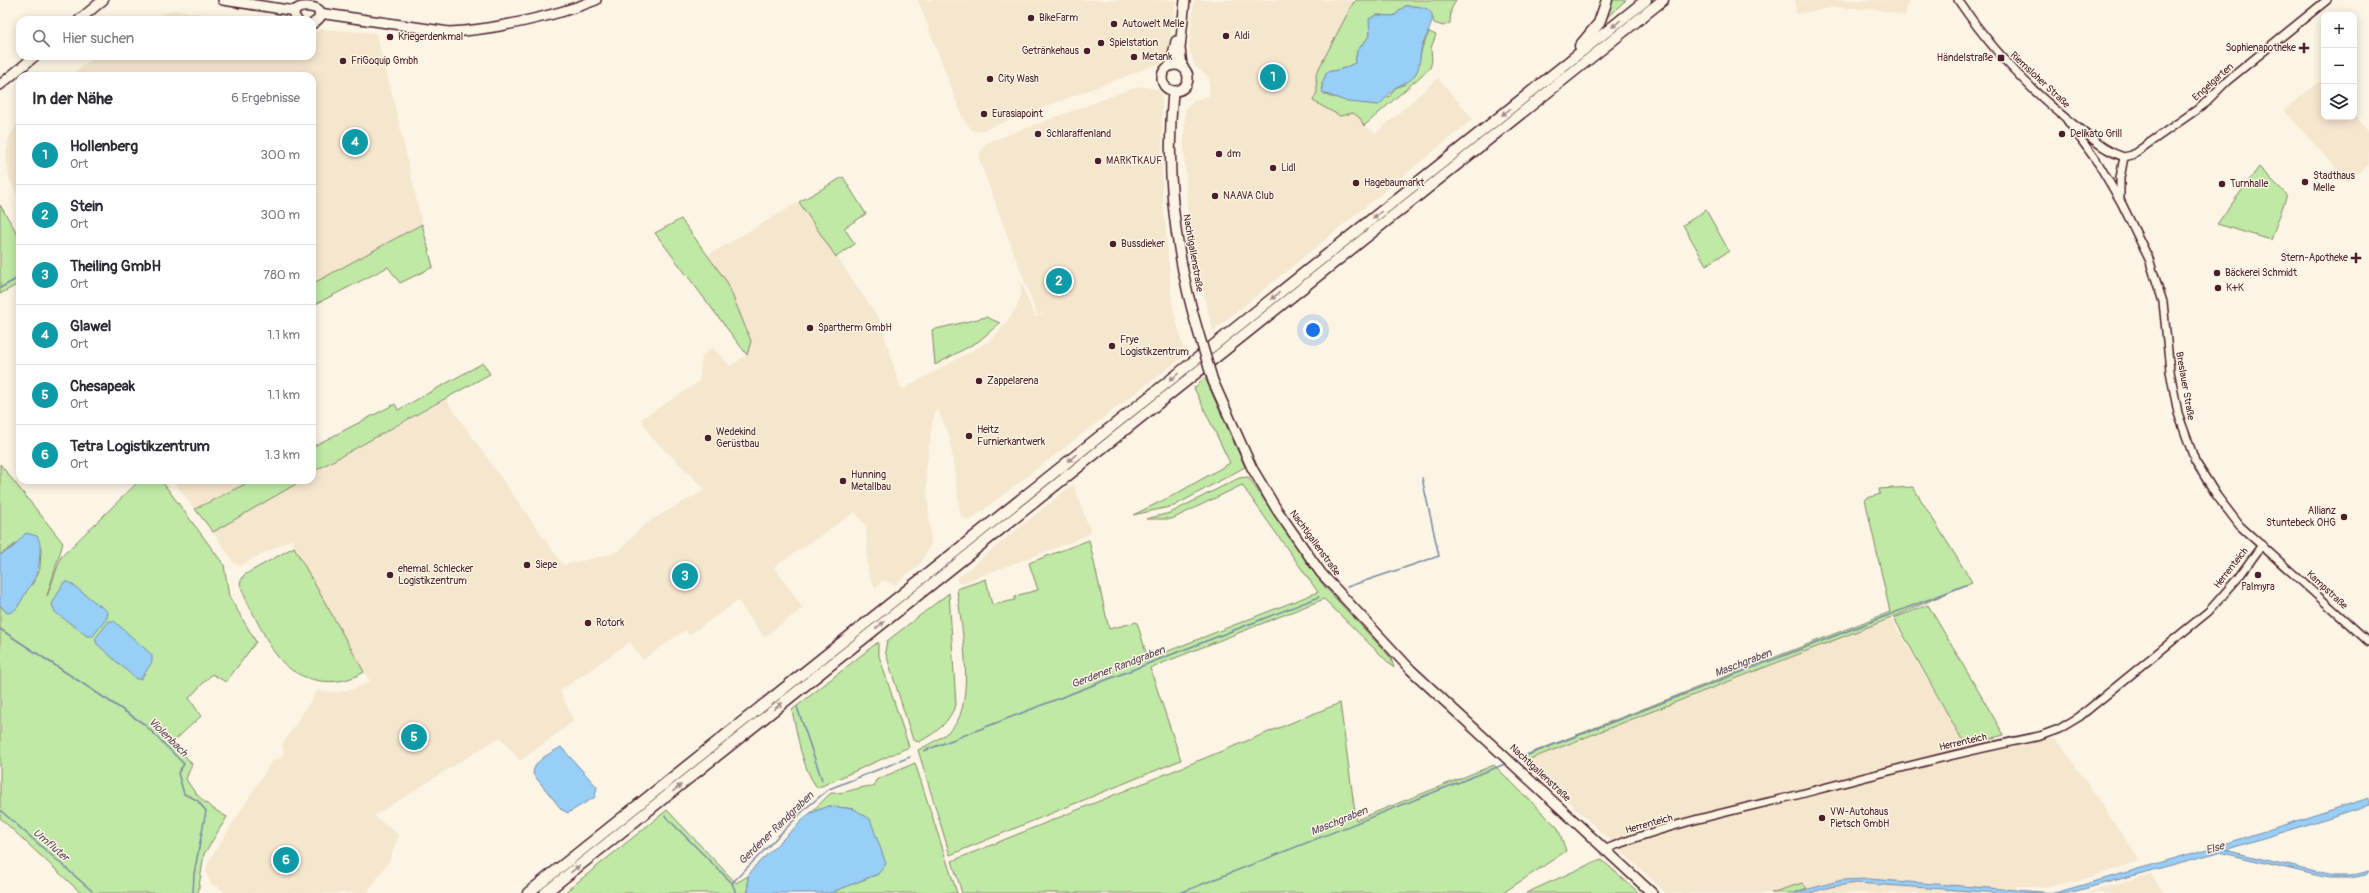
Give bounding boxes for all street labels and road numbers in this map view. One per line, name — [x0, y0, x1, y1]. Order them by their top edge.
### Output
street label: Riemsloher Straße — [2008, 49, 2072, 111]
street label: Engelgarten — [2190, 60, 2236, 103]
street label: Nachtigallenstraße — [1180, 213, 1206, 293]
street label: Breslauer Straße — [2173, 351, 2197, 421]
street label: Nachtigallenstraße — [1287, 508, 1343, 578]
street label: Herrenteich — [2211, 545, 2251, 591]
street label: Kampstraße — [2304, 568, 2350, 612]
street label: Herrenteich — [1938, 731, 1988, 753]
street label: Nachtigallenstraße — [1507, 742, 1573, 804]
street label: Herrenteich — [1624, 811, 1674, 836]

